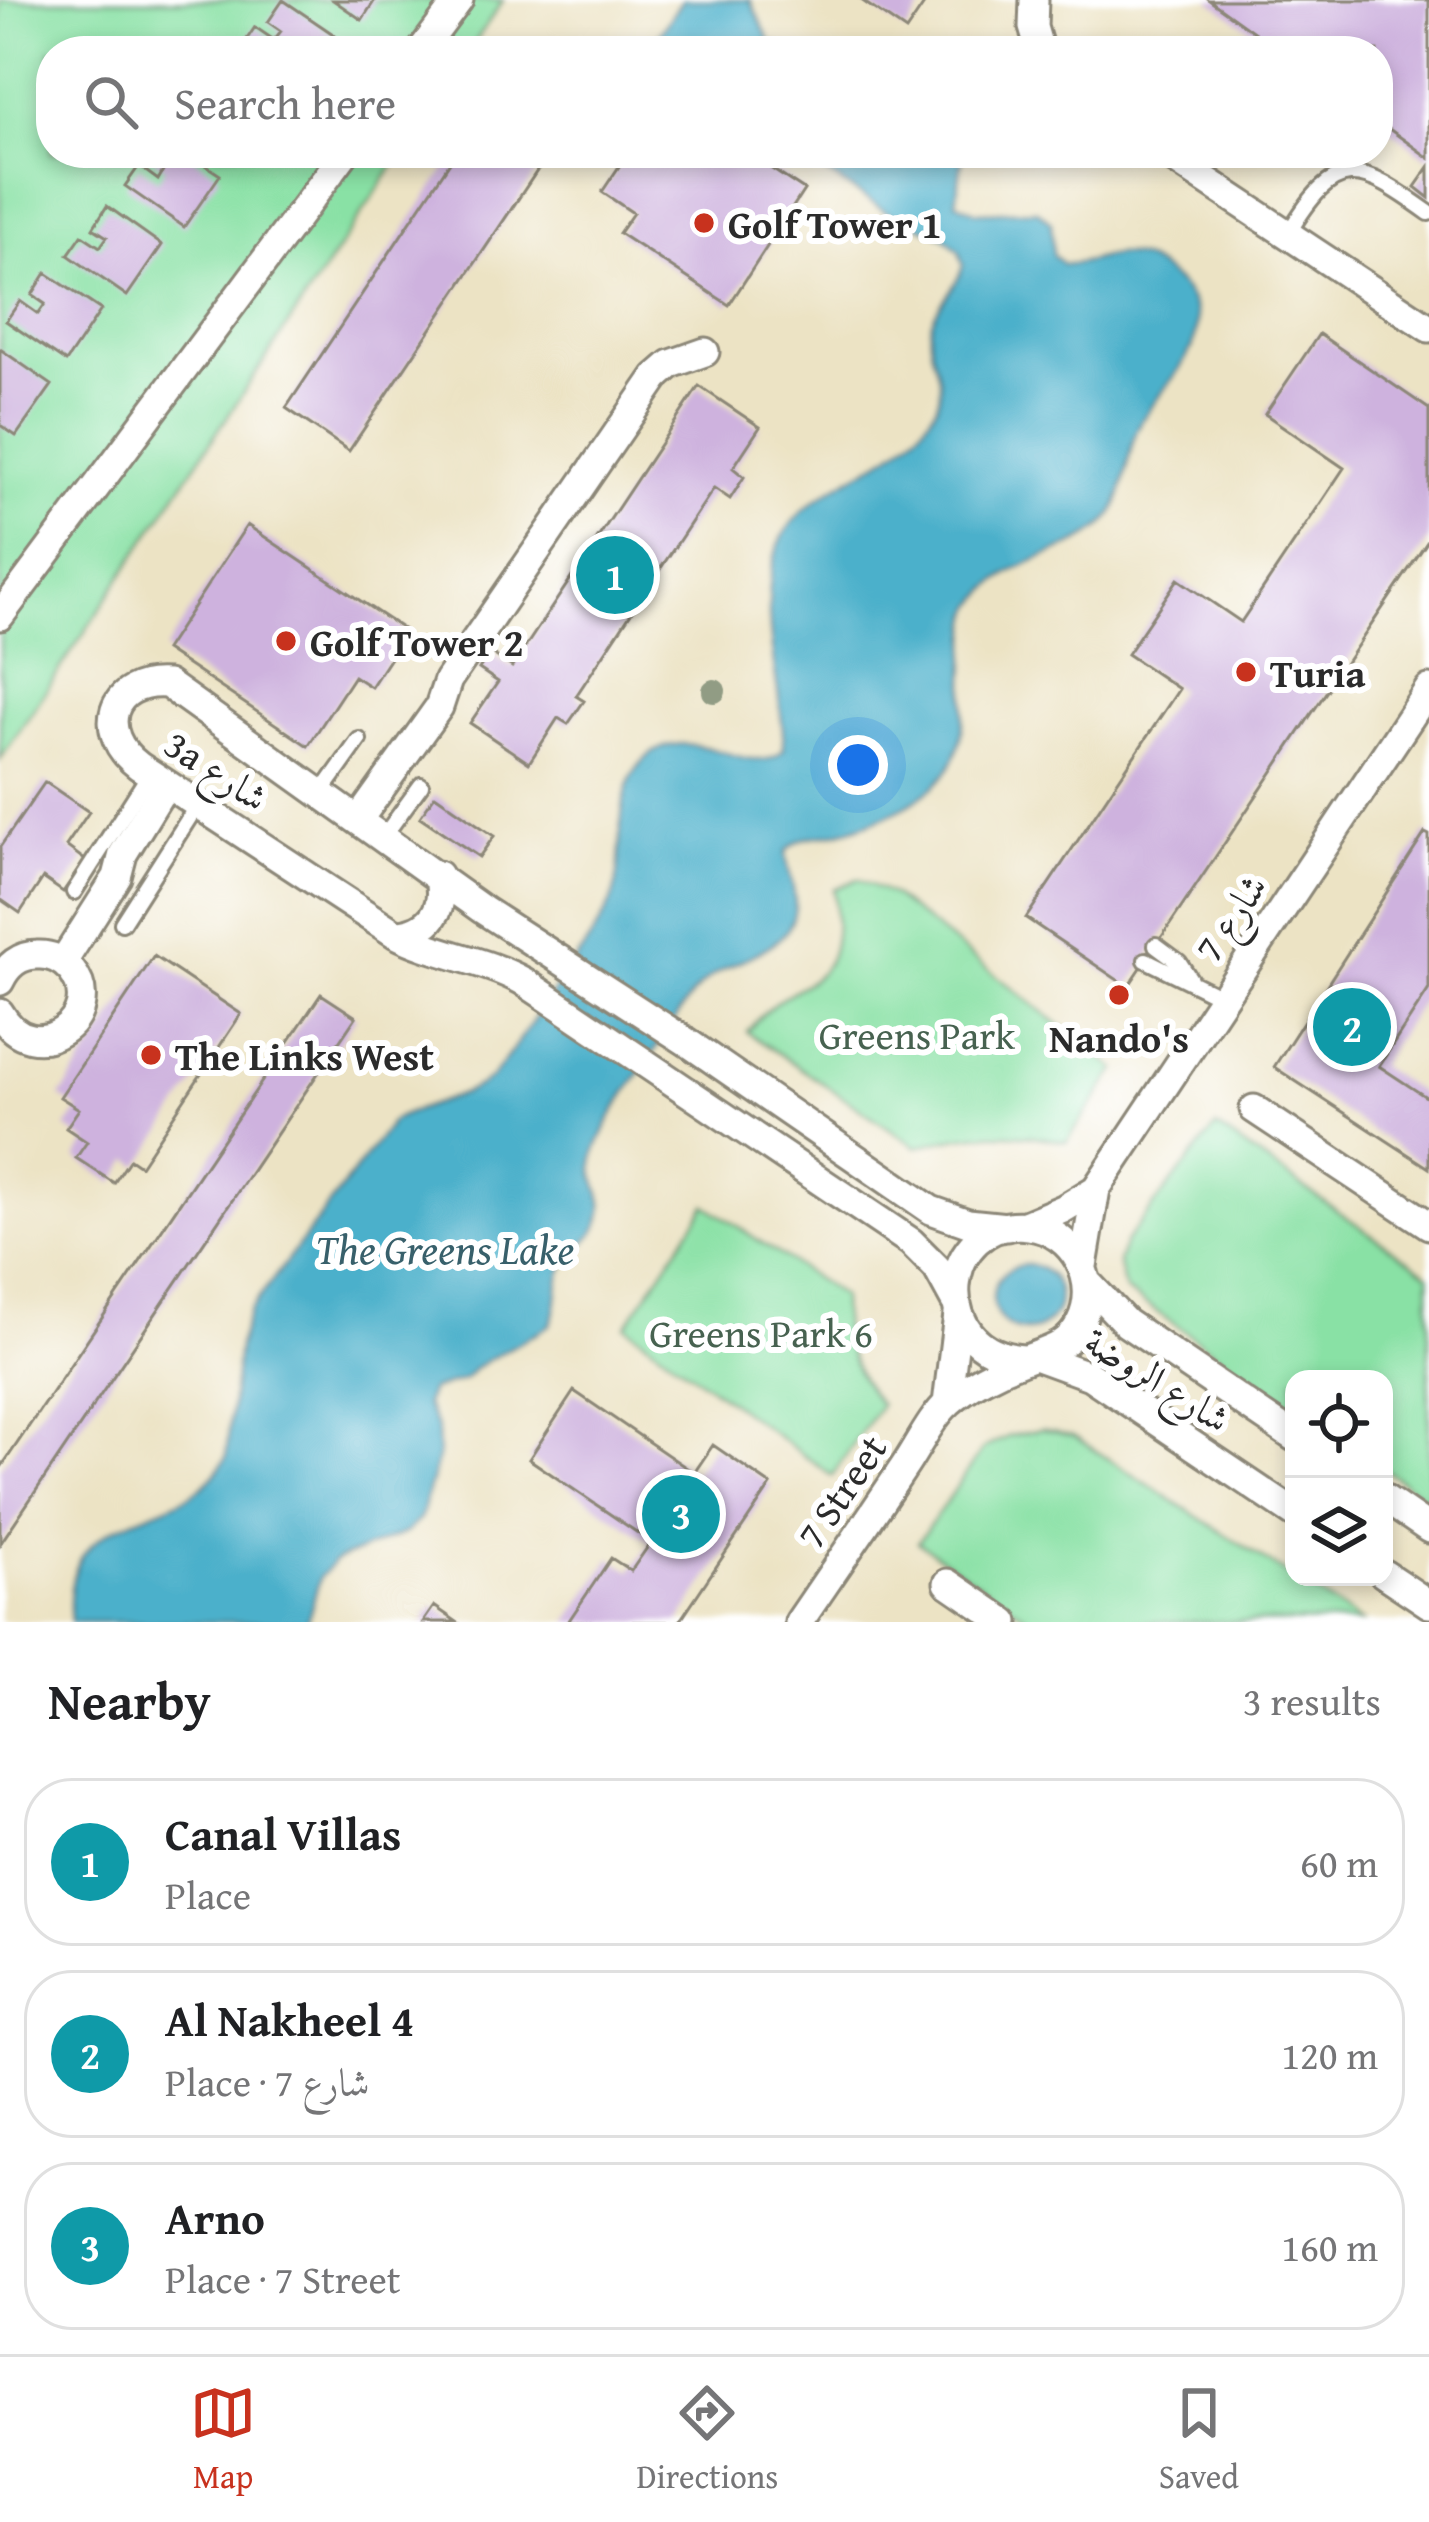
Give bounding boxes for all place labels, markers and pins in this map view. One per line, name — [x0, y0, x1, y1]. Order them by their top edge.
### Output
place label: Golf Tower 1 — [728, 195, 942, 252]
marker: Golf Tower 1 — [691, 210, 717, 236]
pin: 1 — [576, 530, 654, 620]
place label: Golf Tower 2 — [310, 613, 524, 670]
marker: Golf Tower 2 — [273, 628, 299, 654]
place label: Turia — [1270, 644, 1365, 701]
marker: Turia — [1233, 659, 1259, 685]
marker: Nando's — [1106, 982, 1132, 1008]
pin: 2 — [1313, 982, 1391, 1072]
place label: Nando's — [1049, 1009, 1189, 1066]
place label: The Links West — [175, 1027, 434, 1084]
marker: The Links West — [138, 1042, 164, 1068]
pin: 3 — [642, 1469, 720, 1559]

